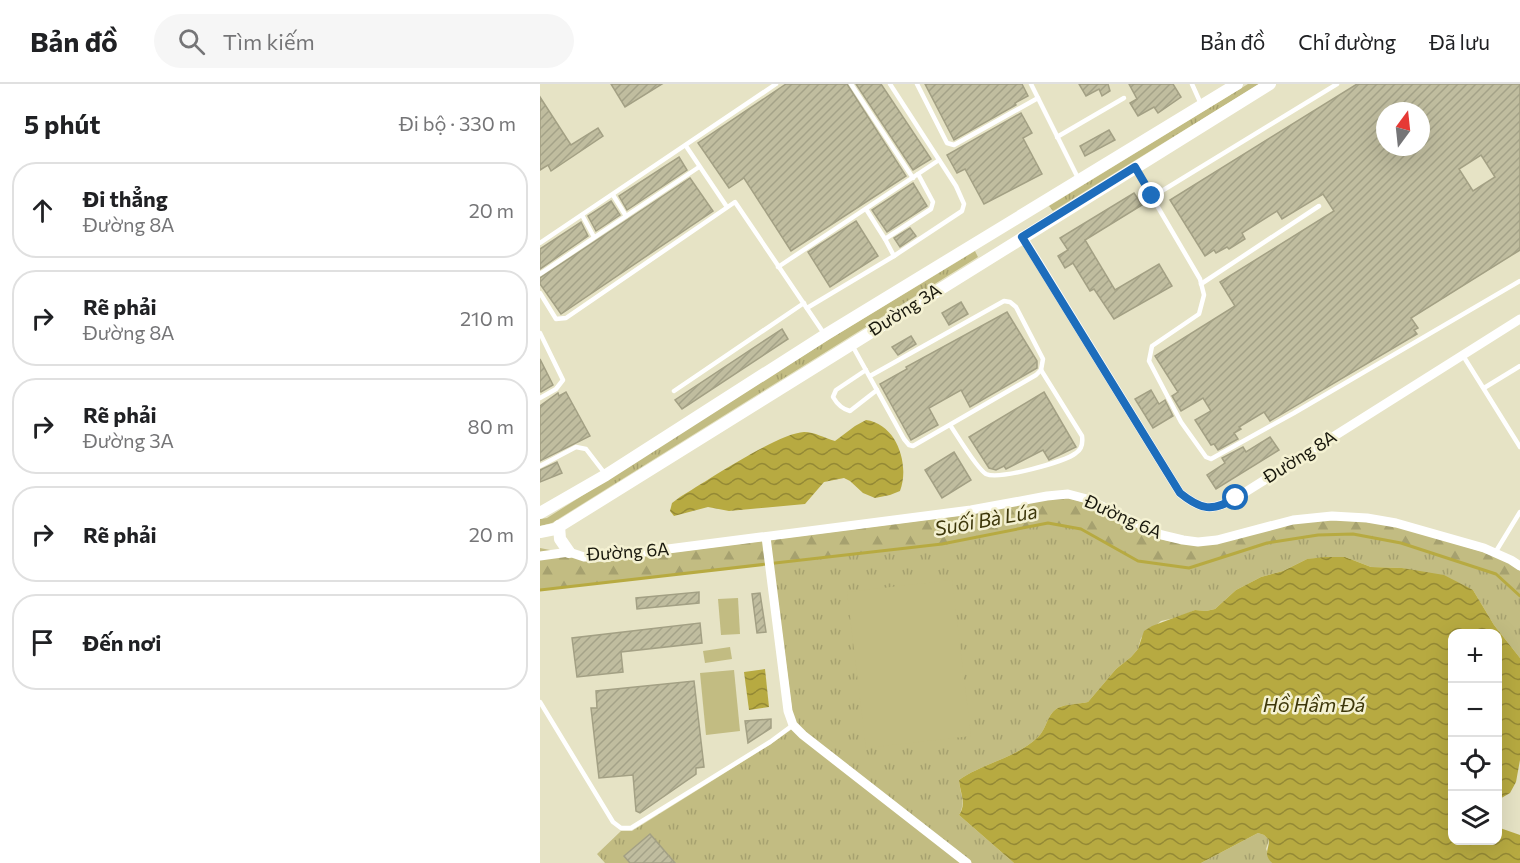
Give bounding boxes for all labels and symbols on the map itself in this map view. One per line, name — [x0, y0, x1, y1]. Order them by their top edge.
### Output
north arrow — [1376, 102, 1430, 156]
route end — [1138, 182, 1164, 208]
street label: Đường 3A — [863, 278, 945, 341]
street label: Đường 8A — [1258, 425, 1340, 488]
route start — [1222, 484, 1248, 510]
street label: Đường 6A — [1080, 489, 1166, 543]
water label: Suối Bà Lúa — [933, 498, 1039, 540]
street label: Đường 6A — [585, 537, 670, 565]
water label: Hồ Hầm Đá — [1263, 692, 1366, 716]

